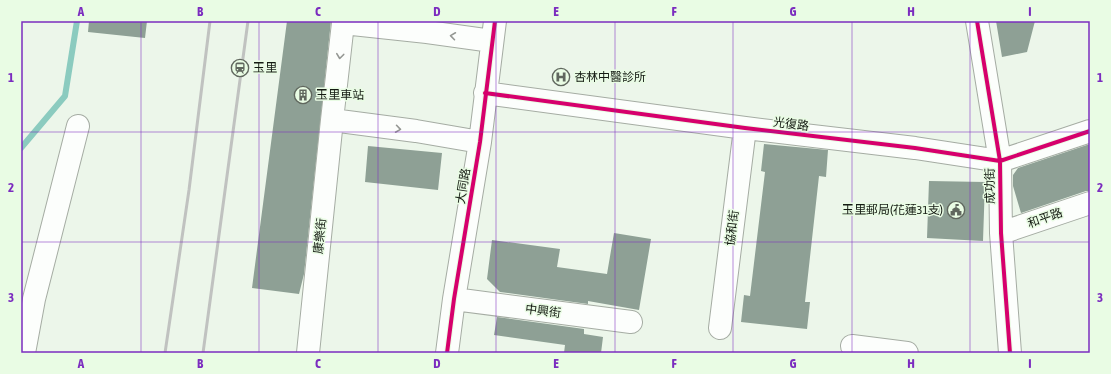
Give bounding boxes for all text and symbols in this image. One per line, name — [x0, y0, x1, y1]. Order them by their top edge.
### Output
text: A — [77, 4, 85, 19]
text: B — [197, 4, 204, 19]
text: C — [315, 4, 321, 19]
text: D — [433, 4, 441, 19]
text: E — [553, 4, 559, 19]
text: F — [671, 4, 677, 19]
text: G — [790, 4, 797, 19]
text: H — [907, 4, 915, 19]
text: I — [1028, 4, 1032, 19]
one-way arrow — [450, 32, 457, 41]
one-way arrow — [335, 53, 344, 59]
station icon: 玉里 — [230, 58, 250, 78]
place label: 玉里 — [253, 61, 277, 75]
hospital icon: 杏林中醫診所 — [551, 67, 571, 87]
text: 1 — [8, 70, 14, 85]
place label: 杏林中醫診所 — [574, 70, 646, 84]
text: 1 — [1097, 70, 1103, 85]
building icon: 玉里車站 — [293, 85, 313, 105]
place label: 玉里車站 — [316, 88, 364, 102]
street label: 光復路 — [772, 115, 810, 133]
one-way arrow — [395, 124, 401, 133]
street label: 大同路 — [453, 167, 473, 205]
street label: 成功街 — [983, 168, 997, 204]
text: 2 — [8, 180, 14, 195]
text: 2 — [1097, 180, 1103, 195]
public building icon: 玉里郵局(花蓮31支) — [946, 200, 966, 220]
place label: 玉里郵局(花蓮31支) — [842, 203, 943, 217]
street label: 和平路 — [1026, 206, 1064, 230]
street label: 協和街 — [723, 209, 741, 247]
street label: 康樂街 — [311, 217, 329, 255]
text: 3 — [8, 290, 14, 305]
text: 3 — [1097, 290, 1103, 305]
street label: 中興街 — [524, 302, 562, 320]
text: A — [77, 356, 85, 371]
text: B — [197, 356, 204, 371]
text: C — [315, 356, 321, 371]
text: D — [433, 356, 441, 371]
text: E — [553, 356, 559, 371]
text: F — [671, 356, 677, 371]
text: G — [790, 356, 797, 371]
text: H — [907, 356, 915, 371]
text: I — [1028, 356, 1032, 371]

